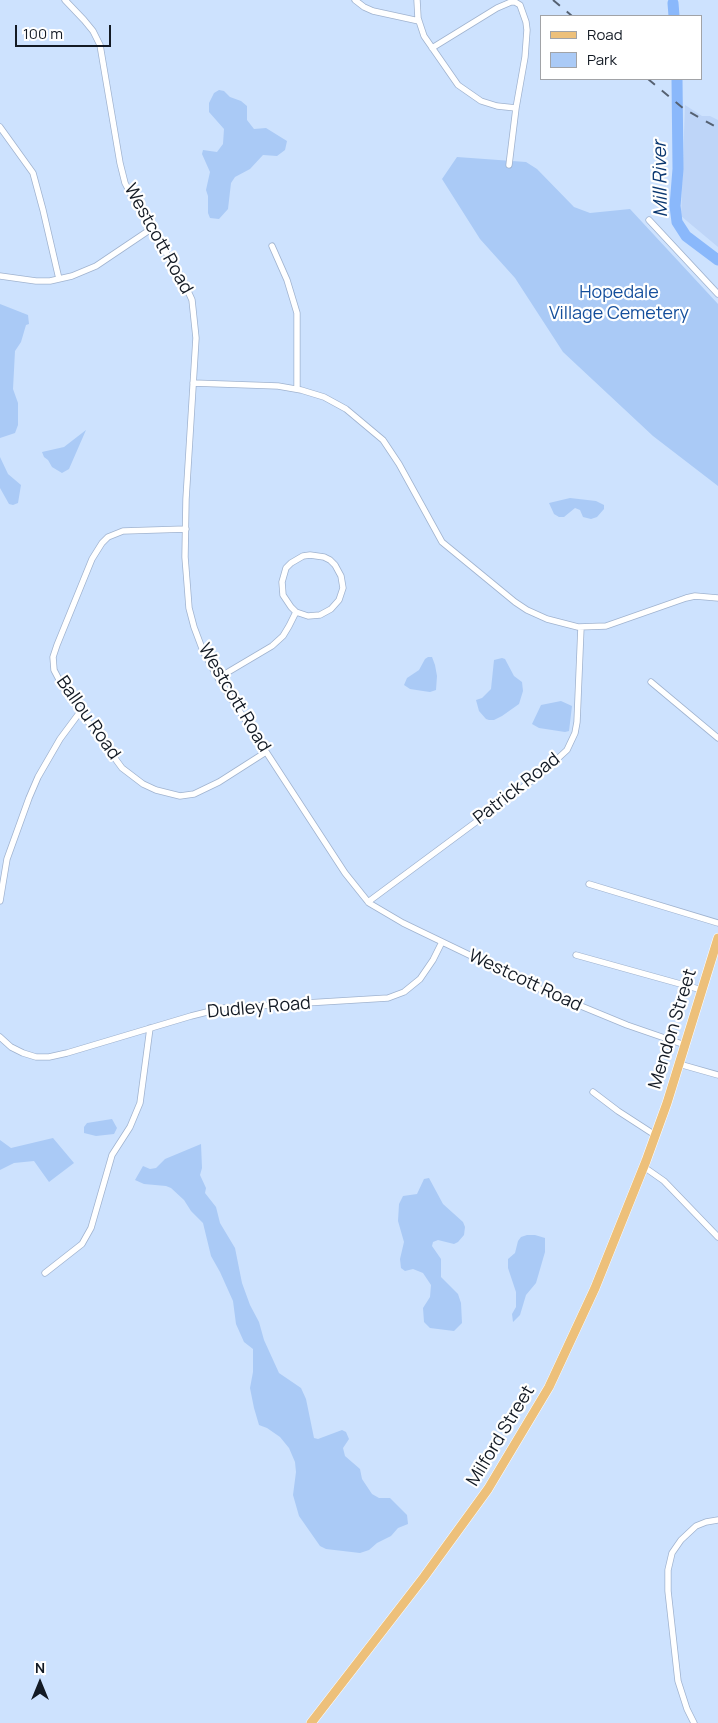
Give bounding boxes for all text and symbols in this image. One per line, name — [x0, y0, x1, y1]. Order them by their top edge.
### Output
scale bar — [18, 15, 114, 47]
legend — [540, 15, 703, 80]
text: 100 m — [23, 23, 63, 44]
text: Road — [587, 24, 623, 45]
text: Park — [587, 49, 617, 70]
water label: Mill River — [649, 140, 673, 218]
street label: Westcott Road — [119, 180, 197, 298]
park label: Hopedale Village Cemetery — [549, 282, 689, 324]
street label: Westcott Road — [193, 640, 275, 756]
street label: Ballou Road — [51, 672, 125, 764]
street label: Patrick Road — [470, 749, 564, 829]
street label: Westcott Road — [465, 945, 585, 1017]
street label: Mendon Street — [644, 966, 702, 1092]
street label: Dudley Road — [206, 993, 312, 1023]
street label: Milford Street — [462, 1382, 540, 1490]
north arrow — [15, 1658, 65, 1708]
text: N — [35, 1658, 45, 1677]

